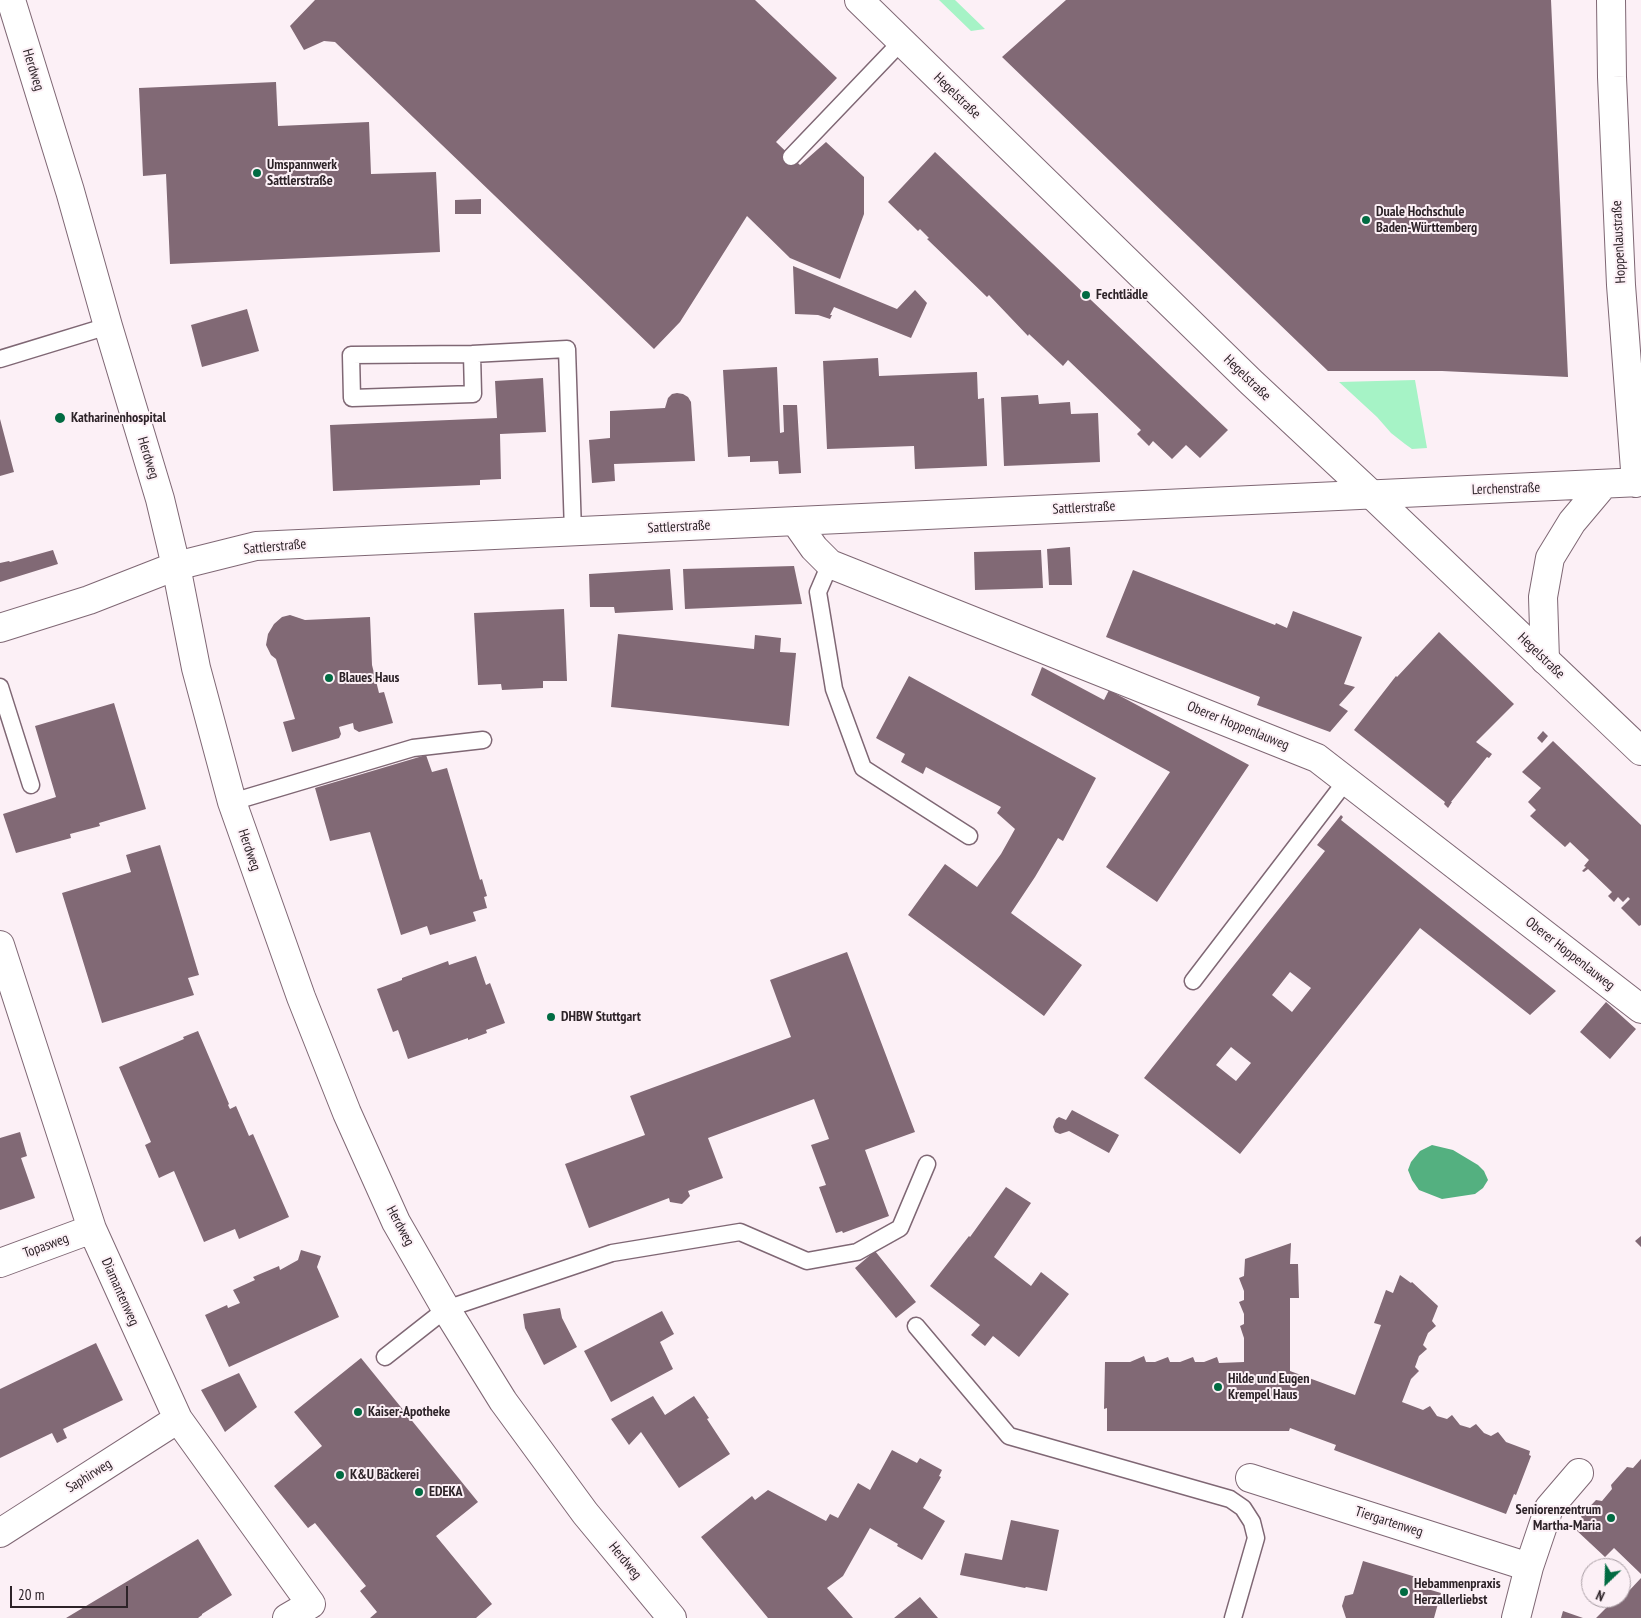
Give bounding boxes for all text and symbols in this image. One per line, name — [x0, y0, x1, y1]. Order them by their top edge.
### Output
street label: Herdweg — [19, 47, 47, 93]
street label: Hegelstraße — [930, 70, 984, 122]
place label: Umspannwerk Sattlerstraße — [267, 157, 337, 190]
marker: Umspannwerk Sattlerstraße — [251, 167, 263, 179]
street label: Hoppenlaustraße — [1608, 200, 1630, 284]
place label: Duale Hochschule Baden-Württemberg — [1376, 204, 1477, 236]
marker: Duale Hochschule Baden-Württemberg — [1360, 214, 1372, 226]
place label: Fechtlädle — [1096, 287, 1148, 303]
marker: Fechtlädle — [1080, 289, 1092, 301]
street label: Hegelstraße — [1220, 352, 1274, 404]
place label: Katharinenhospital — [71, 410, 166, 426]
marker: Katharinenhospital — [53, 411, 67, 425]
street label: Herdweg — [134, 435, 162, 481]
street label: Lerchenstraße — [1471, 479, 1541, 499]
street label: Sattlerstraße — [1052, 498, 1116, 518]
street label: Sattlerstraße — [647, 517, 711, 537]
street label: Sattlerstraße — [243, 536, 307, 558]
street label: Hegelstraße — [1514, 630, 1568, 682]
place label: Blaues Haus — [339, 670, 399, 686]
marker: Blaues Haus — [323, 672, 335, 684]
street label: Oberer Hoppenlauweg — [1185, 698, 1291, 754]
street label: Herdweg — [234, 827, 264, 873]
street label: Oberer Hoppenlauweg — [1522, 914, 1618, 994]
place label: DHBW Stuttgart — [561, 1009, 641, 1025]
marker: DHBW Stuttgart — [545, 1011, 557, 1023]
street label: Herdweg — [382, 1203, 418, 1249]
street label: Topasweg — [21, 1230, 71, 1262]
street label: Diamantenweg — [98, 1256, 142, 1328]
place label: Hilde und Eugen Krempel Haus — [1228, 1371, 1309, 1404]
marker: Hilde und Eugen Krempel Haus — [1212, 1381, 1224, 1393]
place label: Kaiser-Apotheke — [368, 1404, 450, 1420]
marker: Kaiser-Apotheke — [352, 1406, 364, 1418]
street label: Saphirweg — [63, 1455, 115, 1497]
place label: K&U Bäckerei — [350, 1467, 419, 1483]
marker: K&U Bäckerei — [334, 1469, 346, 1481]
place label: EDEKA — [429, 1484, 462, 1500]
marker: EDEKA — [413, 1486, 425, 1498]
place label: Seniorenzentrum Martha-Maria — [1516, 1502, 1601, 1534]
street label: Tiergartenweg — [1353, 1503, 1425, 1541]
marker: Seniorenzentrum Martha-Maria — [1605, 1512, 1617, 1524]
street label: Herdweg — [605, 1539, 645, 1583]
north arrow — [1581, 1558, 1631, 1608]
scale bar — [12, 1576, 130, 1608]
place label: Hebammenpraxis Herzallerliebst — [1414, 1576, 1501, 1608]
text: 20 m — [18, 1585, 44, 1604]
marker: Hebammenpraxis Herzallerliebst — [1398, 1586, 1410, 1598]
text: N — [1593, 1586, 1607, 1606]

